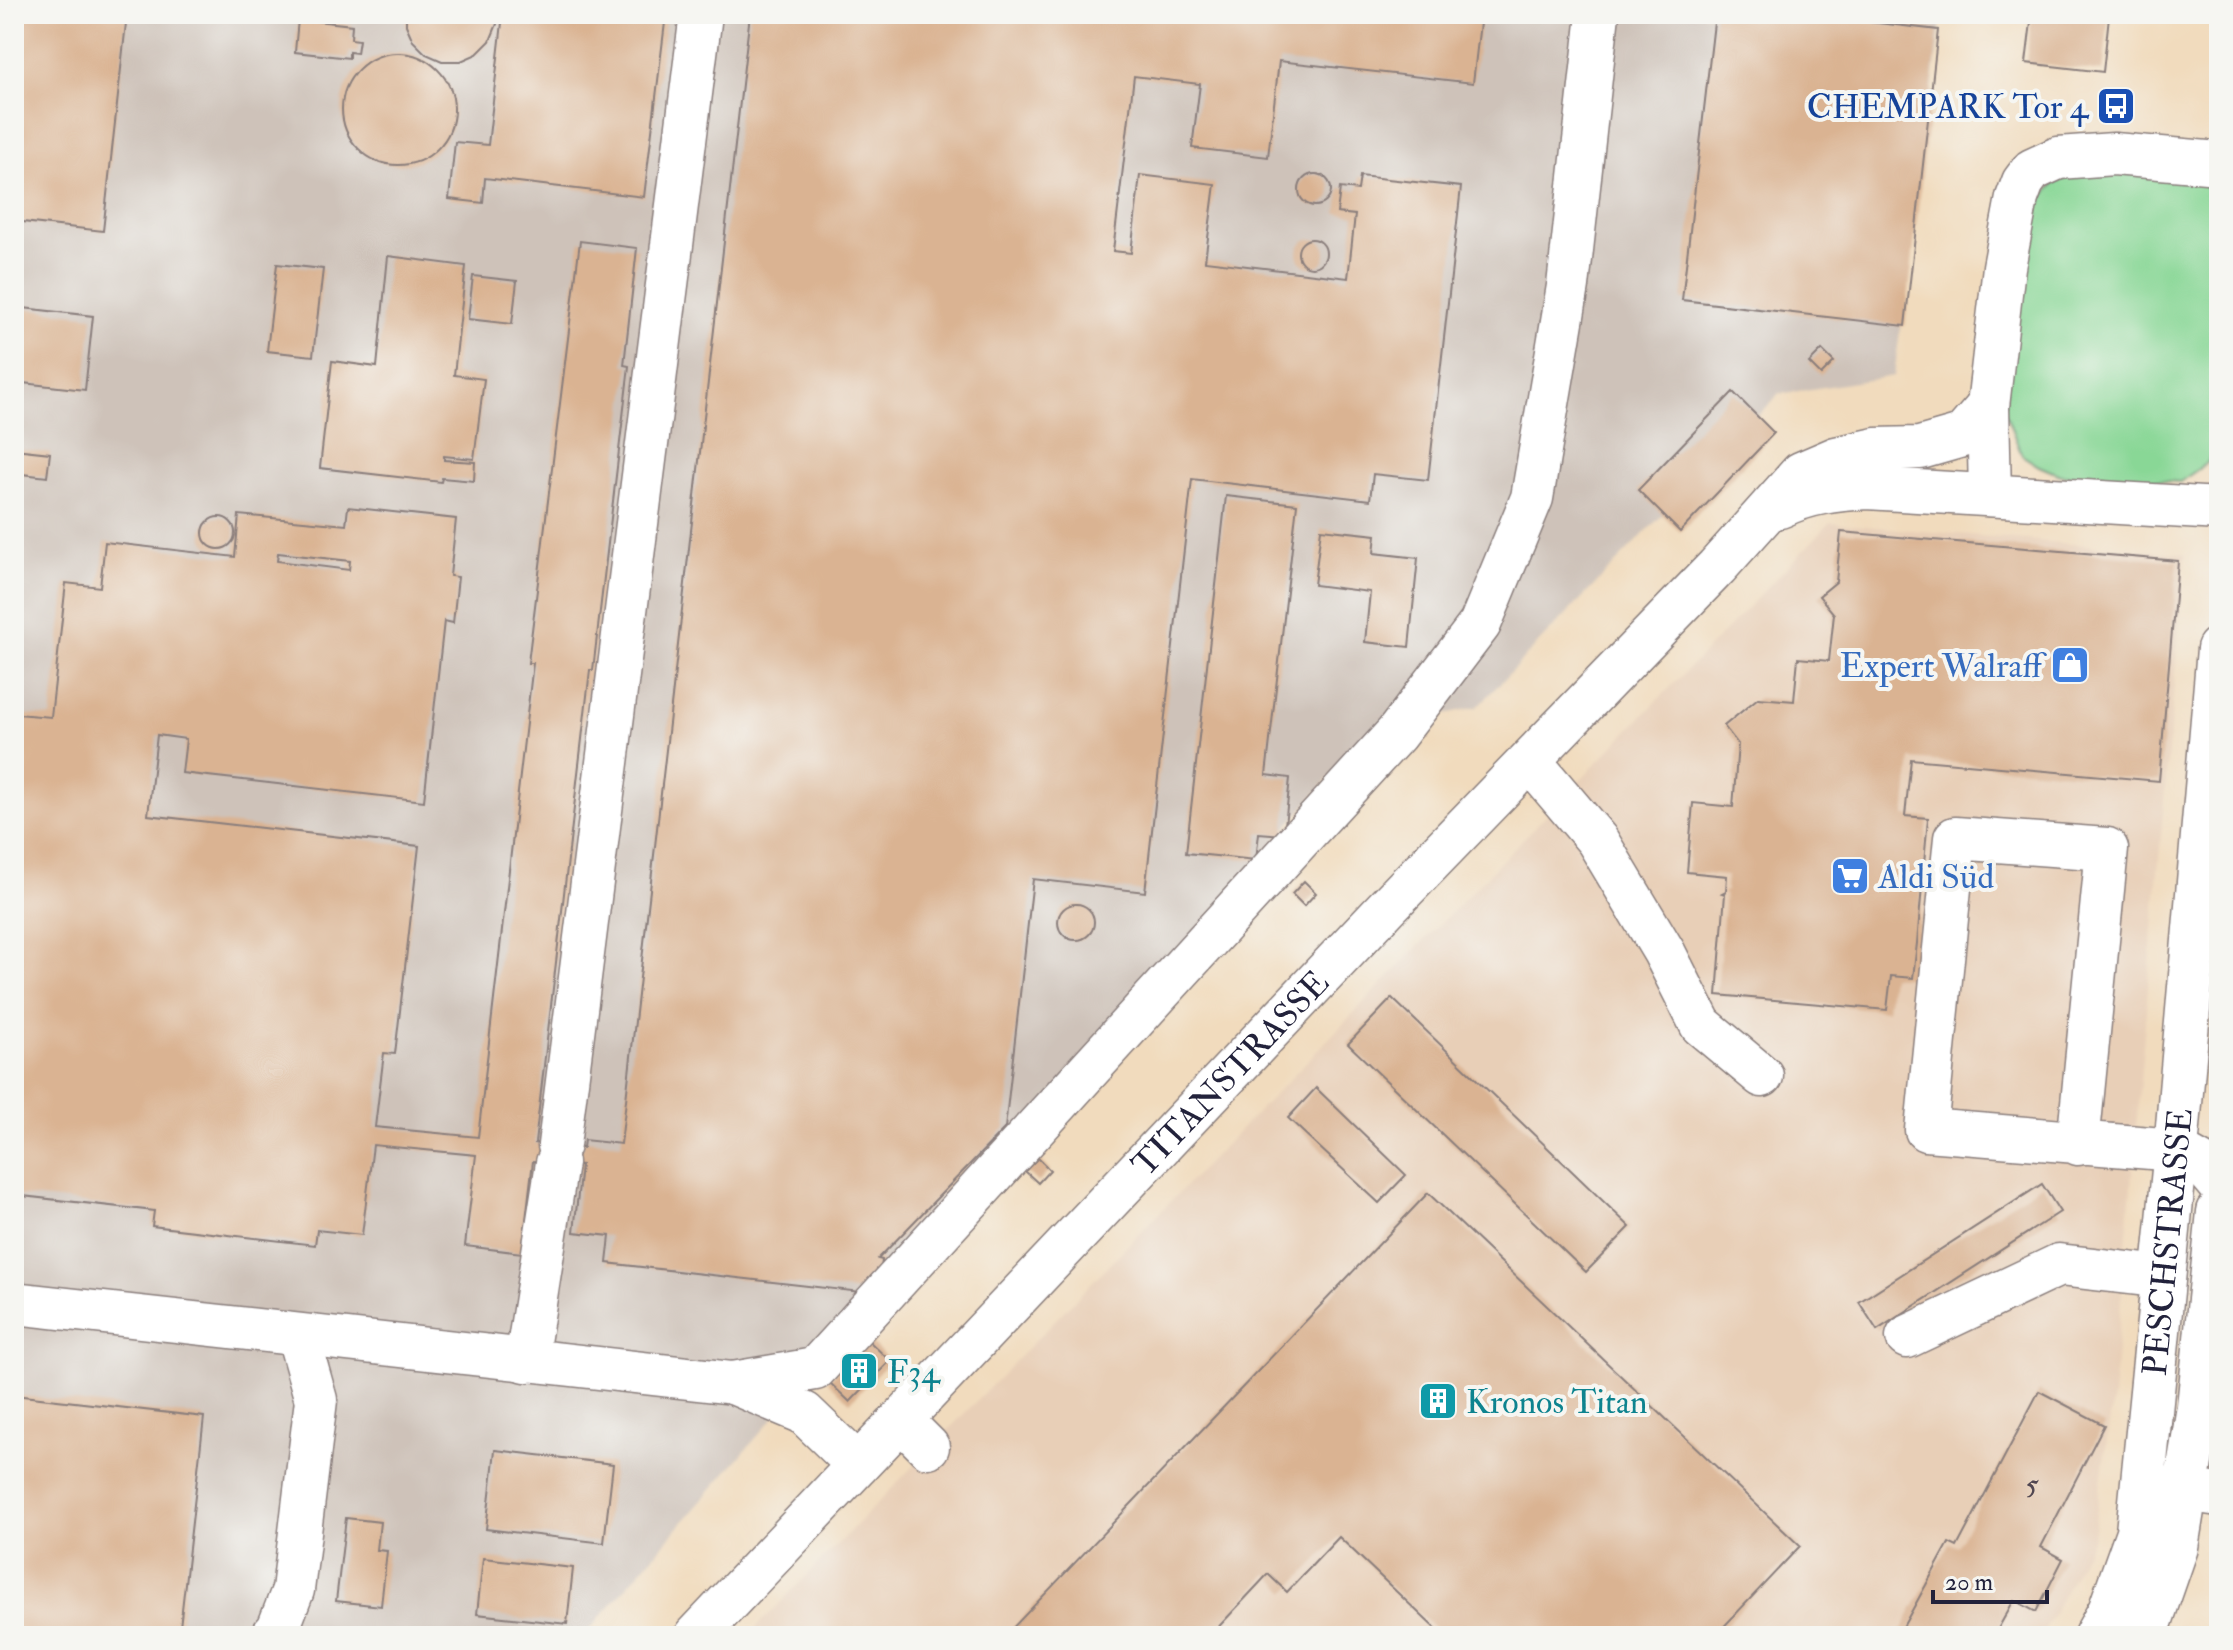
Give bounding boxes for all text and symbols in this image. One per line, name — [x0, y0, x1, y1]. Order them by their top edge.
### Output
bus stop icon: CHEMPARK Tor 4 — [2095, 85, 2137, 127]
place label: CHEMPARK Tor 4 — [1807, 86, 2090, 129]
shop icon: Expert Walraff — [2049, 644, 2091, 686]
place label: Expert Walraff — [1840, 645, 2048, 688]
supermarket icon: Aldi Süd — [1829, 855, 1871, 897]
place label: Aldi Süd — [1877, 856, 1994, 899]
street label: TITANSTRASSE — [1123, 962, 1339, 1186]
street label: PESCHSTRASSE — [2134, 1107, 2203, 1378]
building icon: F34 — [838, 1350, 880, 1392]
place label: F34 — [887, 1351, 941, 1394]
building icon: Kronos Titan — [1417, 1380, 1459, 1422]
place label: Kronos Titan — [1466, 1381, 1647, 1424]
house number: 5 — [2025, 1466, 2039, 1503]
scale bar — [1933, 1554, 2047, 1604]
text: 20 m — [1945, 1567, 1994, 1598]

